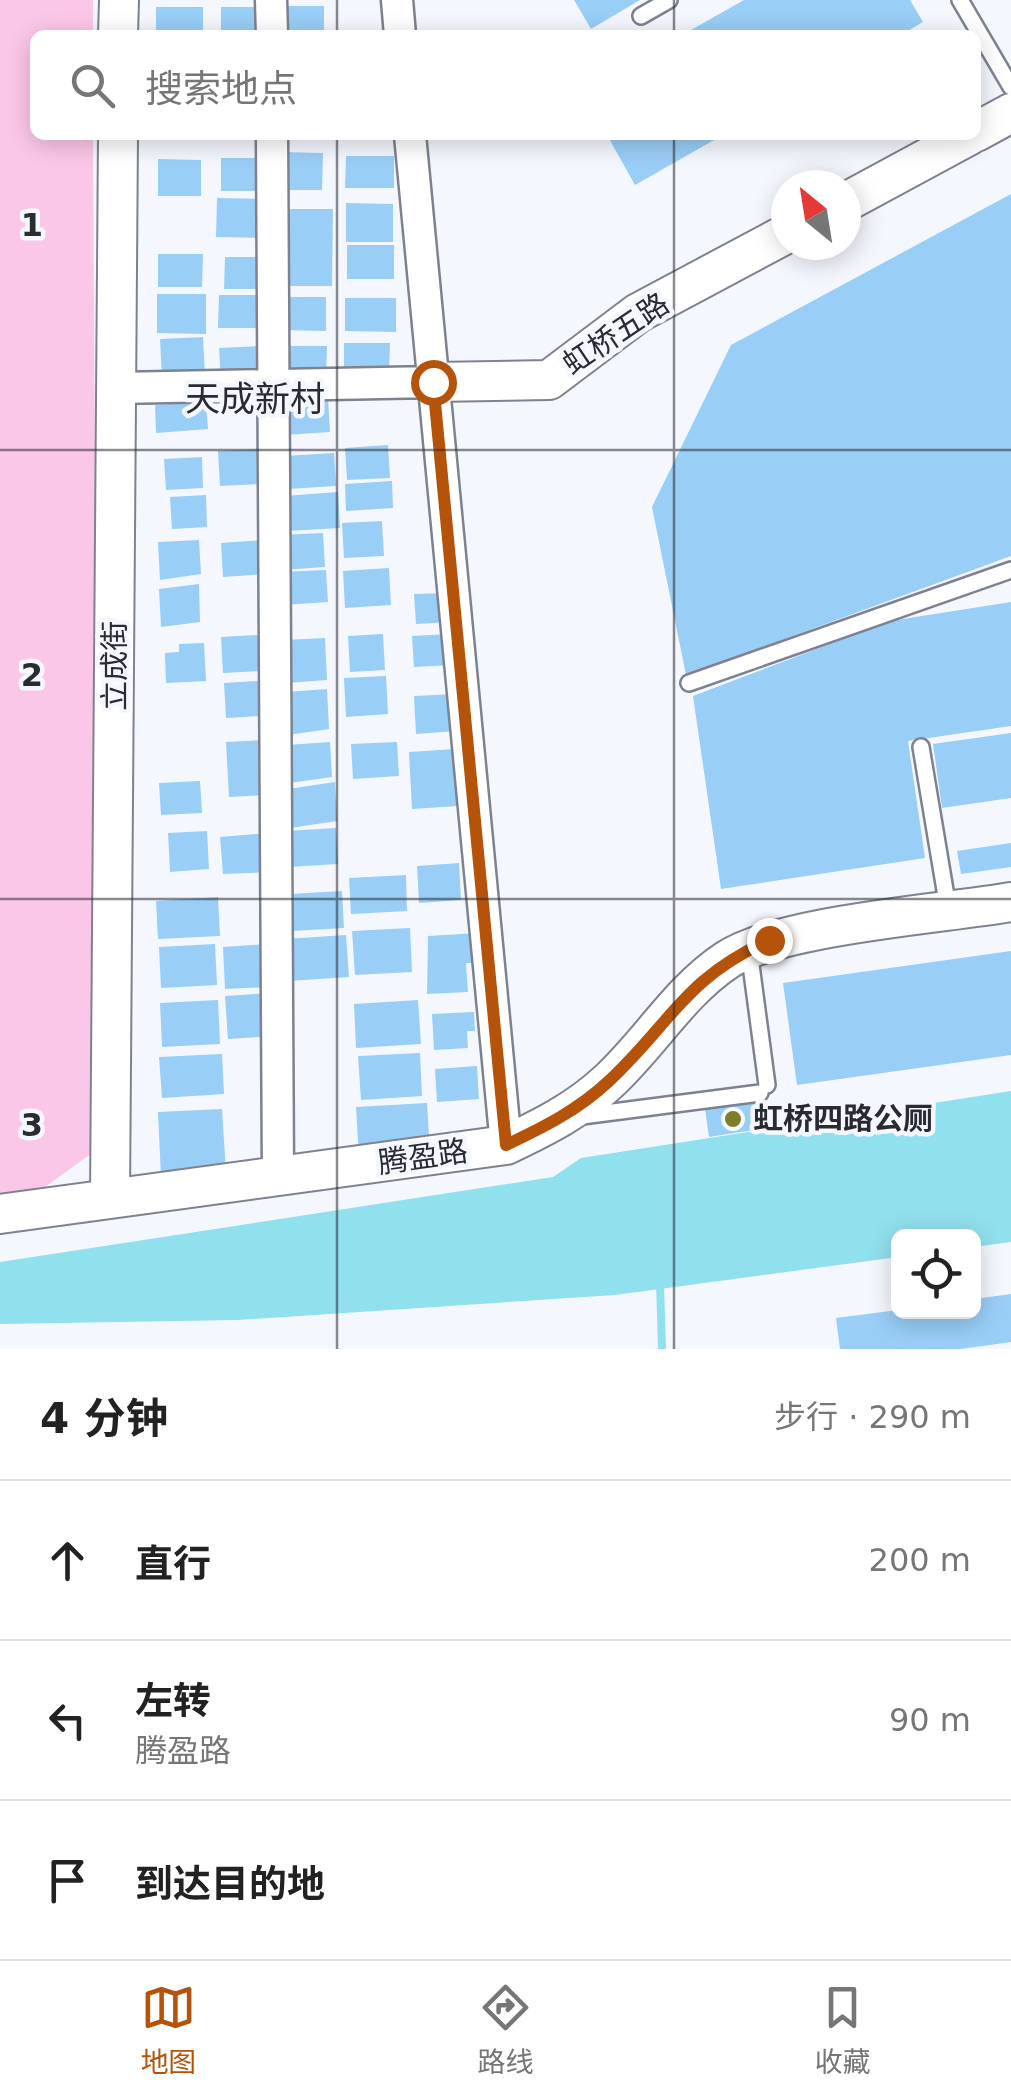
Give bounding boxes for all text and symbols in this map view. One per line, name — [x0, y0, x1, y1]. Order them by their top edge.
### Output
search box — [30, 30, 981, 140]
icon: search — [65, 58, 120, 113]
text: 搜索地点 — [145, 67, 297, 111]
north arrow — [771, 170, 861, 260]
text: 1 — [21, 206, 43, 244]
street label: 虹桥五路 — [556, 286, 675, 382]
route start — [411, 360, 457, 406]
district label: 天成新村 — [185, 379, 325, 419]
street label: 立成街 — [97, 621, 132, 711]
text: 2 — [21, 656, 43, 694]
route end — [747, 918, 793, 964]
place label: 虹桥四路公厕 — [753, 1101, 933, 1136]
text: 3 — [21, 1106, 43, 1144]
marker: 虹桥四路公厕 — [722, 1108, 744, 1130]
street label: 腾盈路 — [376, 1133, 470, 1180]
map controls — [891, 1229, 981, 1319]
button: locate — [891, 1229, 981, 1319]
text: 4 分钟 — [40, 1394, 168, 1443]
text: 步行 · 290 m — [774, 1398, 971, 1436]
icon: ahead — [40, 1533, 95, 1588]
text: 200 m — [869, 1541, 971, 1579]
text: 直行 — [135, 1542, 211, 1586]
text: 左转 — [135, 1679, 211, 1723]
icon: left — [40, 1693, 95, 1748]
text: 90 m — [889, 1701, 971, 1739]
text: 腾盈路 — [135, 1732, 231, 1770]
icon: arrive — [40, 1853, 95, 1908]
text: 到达目的地 — [135, 1862, 325, 1906]
tab: 地图 — [140, 1980, 197, 2080]
tab: 路线 — [477, 1980, 534, 2080]
tab: 收藏 — [814, 1980, 871, 2080]

